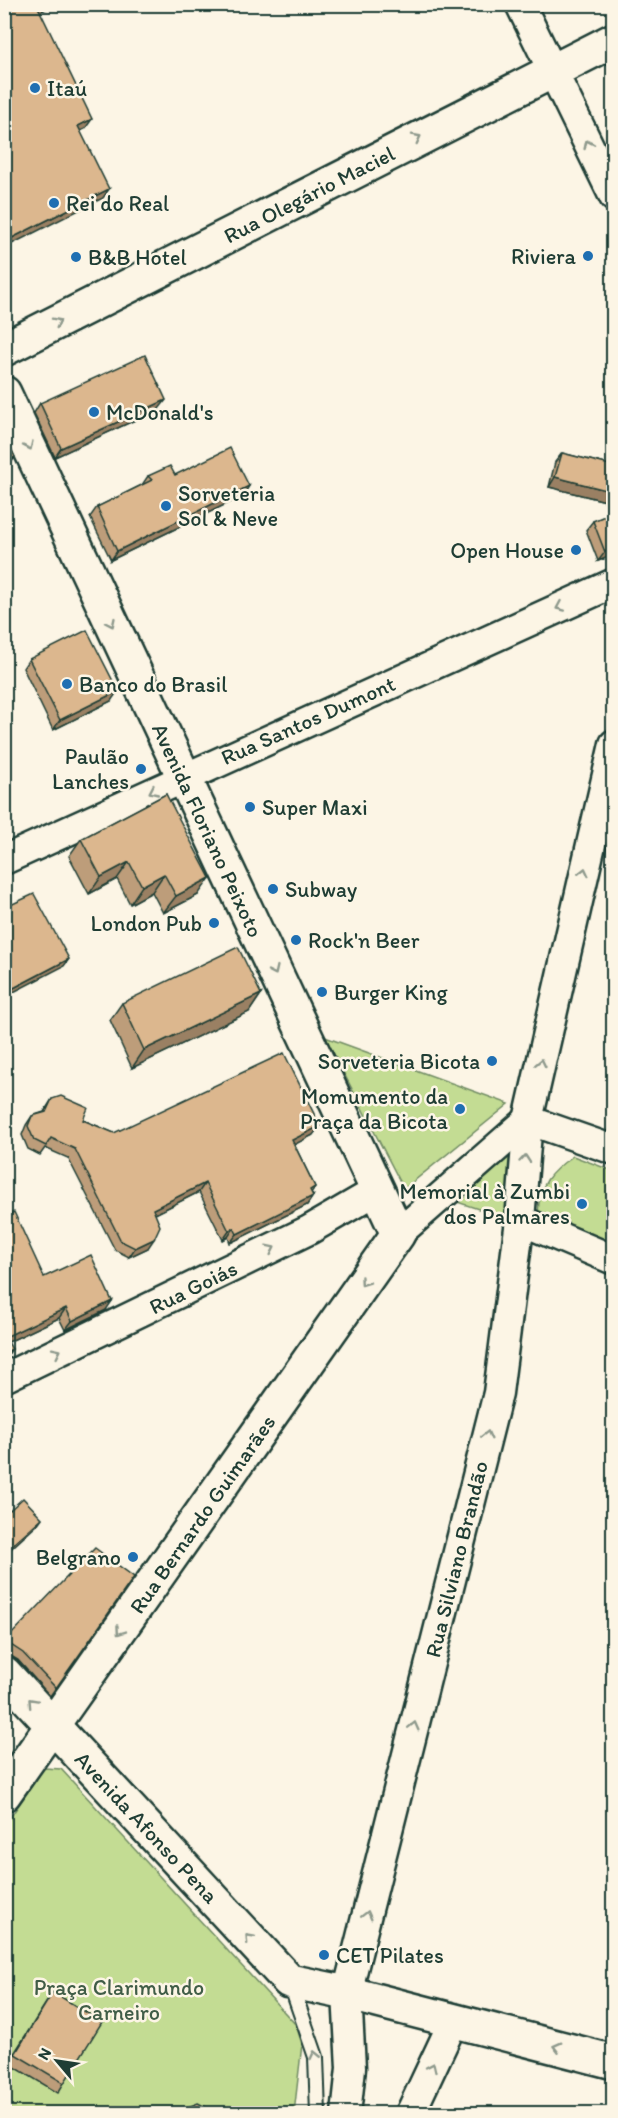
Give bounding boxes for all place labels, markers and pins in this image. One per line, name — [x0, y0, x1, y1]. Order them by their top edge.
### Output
place label: Itaú — [47, 75, 87, 102]
marker: Itaú — [28, 81, 42, 95]
place label: Rei do Real — [66, 190, 169, 217]
marker: Rei do Real — [47, 196, 61, 210]
place label: Riviera — [511, 243, 577, 270]
place label: B&B Hotel — [88, 244, 187, 271]
marker: Riviera — [581, 249, 595, 263]
marker: B&B Hotel — [69, 250, 83, 264]
place label: McDonald's — [106, 399, 214, 426]
marker: McDonald's — [87, 405, 101, 419]
place label: Sorveteria Sol & Neve — [178, 480, 278, 532]
marker: Sorveteria Sol & Neve — [159, 499, 173, 513]
place label: Open House — [450, 537, 564, 564]
marker: Open House — [569, 543, 583, 557]
place label: Banco do Brasil — [79, 671, 227, 698]
marker: Banco do Brasil — [60, 677, 74, 691]
place label: Paulão Lanches — [52, 743, 129, 795]
marker: Paulão Lanches — [134, 762, 148, 776]
place label: Super Maxi — [262, 794, 368, 821]
marker: Super Maxi — [243, 800, 257, 814]
place label: Subway — [285, 876, 358, 903]
marker: Subway — [266, 882, 280, 896]
place label: London Pub — [91, 910, 202, 937]
marker: London Pub — [207, 916, 221, 930]
place label: Rock'n Beer — [308, 927, 420, 954]
marker: Rock'n Beer — [289, 933, 303, 947]
place label: Burger King — [334, 979, 448, 1006]
marker: Burger King — [315, 985, 329, 999]
place label: Sorveteria Bicota — [318, 1048, 480, 1075]
marker: Sorveteria Bicota — [485, 1054, 499, 1068]
place label: Momumento da Praça da Bicota — [300, 1083, 449, 1135]
marker: Momumento da Praça da Bicota — [453, 1102, 467, 1116]
place label: Memorial à Zumbi dos Palmares — [400, 1178, 570, 1230]
marker: Memorial à Zumbi dos Palmares — [575, 1197, 589, 1211]
place label: Belgrano — [36, 1544, 121, 1571]
marker: Belgrano — [126, 1550, 140, 1564]
place label: CET Pilates — [336, 1942, 444, 1969]
marker: CET Pilates — [317, 1948, 331, 1962]

